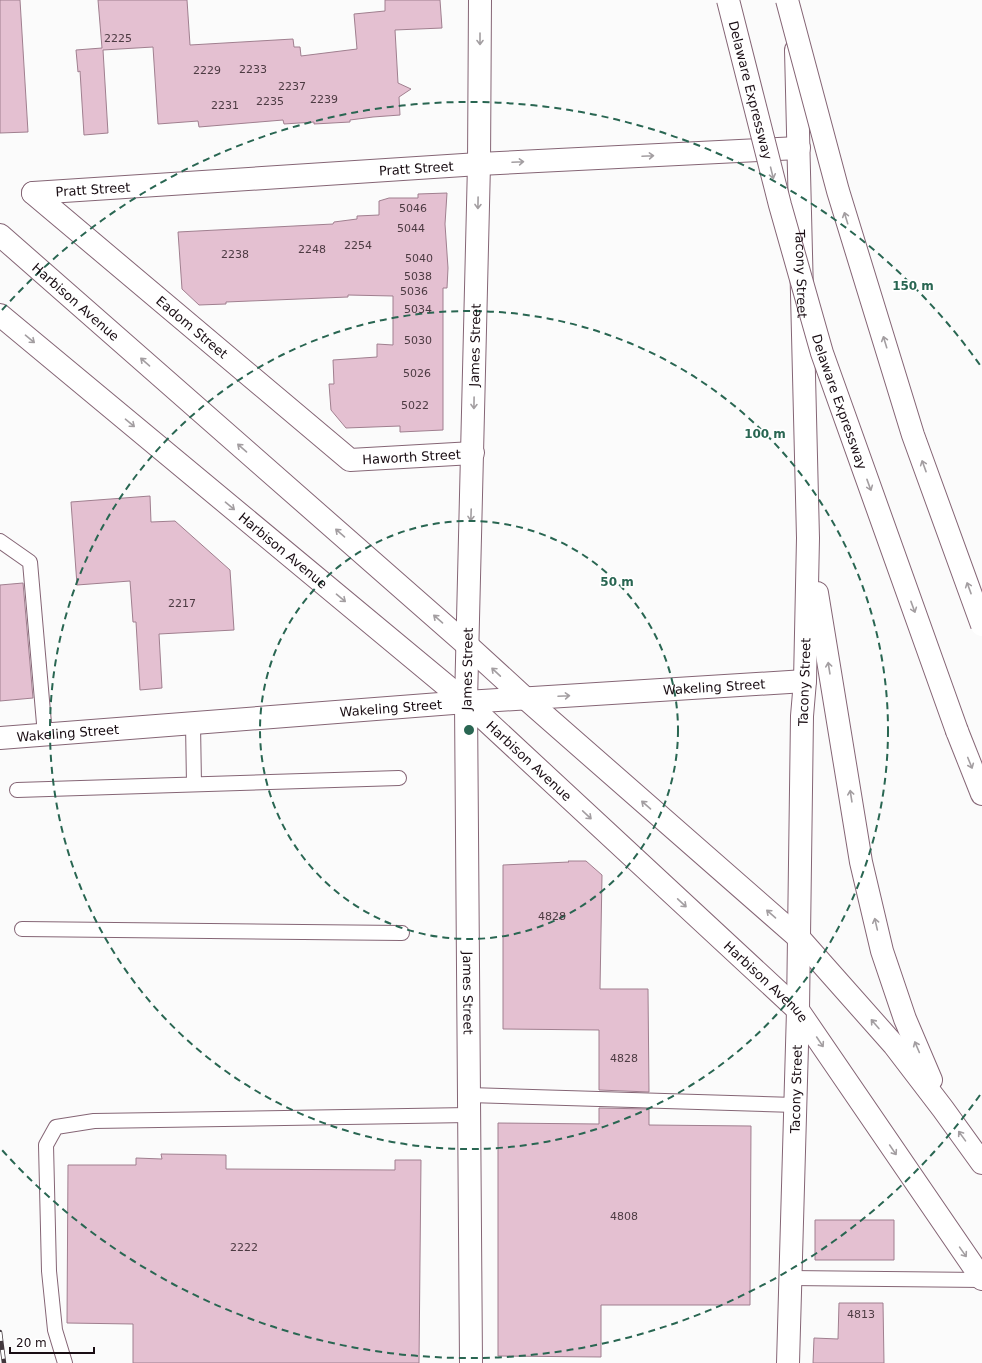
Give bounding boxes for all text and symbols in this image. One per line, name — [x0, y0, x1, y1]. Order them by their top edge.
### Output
street label: Delaware Expressway — [726, 19, 775, 161]
house number: 2225 — [104, 32, 132, 45]
one-way arrow — [476, 32, 484, 45]
house number: 2233 — [239, 63, 267, 76]
house number: 2229 — [193, 64, 221, 77]
house number: 2237 — [278, 80, 306, 93]
house number: 2239 — [310, 93, 338, 106]
house number: 2235 — [256, 95, 284, 108]
house number: 2231 — [211, 99, 239, 112]
one-way arrow — [641, 152, 654, 159]
one-way arrow — [511, 158, 524, 166]
street label: Pratt Street — [378, 159, 454, 178]
one-way arrow — [769, 167, 776, 180]
street label: Pratt Street — [55, 180, 131, 200]
one-way arrow — [474, 196, 482, 209]
house number: 5046 — [399, 202, 427, 215]
one-way arrow — [842, 212, 849, 225]
house number: 5044 — [397, 222, 425, 235]
street label: Tacony Street — [792, 229, 810, 318]
house number: 2254 — [344, 239, 372, 252]
house number: 2248 — [298, 243, 326, 256]
house number: 2238 — [221, 248, 249, 261]
house number: 5040 — [405, 252, 433, 265]
street label: Harbison Avenue — [29, 260, 122, 344]
house number: 5038 — [404, 270, 432, 283]
text: 150 m — [892, 279, 934, 293]
house number: 5036 — [400, 285, 428, 298]
street label: Eadom Street — [153, 293, 231, 362]
house number: 5034 — [404, 303, 432, 316]
street label: James Street — [467, 303, 484, 388]
street label: Delaware Expressway — [809, 332, 870, 472]
house number: 5030 — [404, 334, 432, 347]
one-way arrow — [25, 335, 35, 344]
one-way arrow — [880, 336, 888, 348]
one-way arrow — [140, 358, 150, 367]
house number: 5026 — [403, 367, 431, 380]
one-way arrow — [470, 396, 478, 409]
house number: 5022 — [401, 399, 429, 412]
one-way arrow — [125, 418, 135, 427]
text: 100 m — [744, 427, 786, 441]
one-way arrow — [237, 443, 248, 452]
street label: Haworth Street — [362, 447, 461, 467]
one-way arrow — [920, 460, 928, 472]
one-way arrow — [865, 478, 873, 490]
one-way arrow — [224, 501, 235, 510]
one-way arrow — [467, 508, 475, 521]
street label: Harbison Avenue — [235, 509, 330, 592]
one-way arrow — [335, 529, 345, 538]
text: 50 m — [600, 575, 634, 589]
one-way arrow — [964, 582, 972, 594]
one-way arrow — [335, 593, 346, 602]
house number: 2217 — [168, 597, 196, 610]
one-way arrow — [909, 601, 917, 613]
one-way arrow — [432, 615, 443, 624]
street label: James Street — [459, 627, 476, 712]
street label: Tacony Street — [795, 638, 814, 727]
one-way arrow — [825, 662, 833, 675]
one-way arrow — [491, 667, 501, 677]
street label: Wakeling Street — [663, 676, 766, 698]
one-way arrow — [557, 692, 570, 700]
street label: Wakeling Street — [339, 697, 443, 720]
street label: Harbison Avenue — [483, 718, 574, 804]
street label: Wakeling Street — [16, 722, 120, 745]
centre of rings — [462, 723, 476, 737]
one-way arrow — [966, 756, 974, 768]
one-way arrow — [846, 790, 854, 803]
one-way arrow — [641, 800, 652, 809]
one-way arrow — [581, 810, 591, 819]
one-way arrow — [677, 898, 687, 908]
one-way arrow — [765, 909, 776, 918]
house number: 4828 — [538, 910, 566, 923]
one-way arrow — [872, 918, 879, 931]
street label: Harbison Avenue — [721, 938, 811, 1025]
street label: James Street — [460, 950, 476, 1035]
one-way arrow — [870, 1019, 879, 1029]
one-way arrow — [816, 1036, 824, 1047]
one-way arrow — [912, 1041, 920, 1053]
street label: Tacony Street — [787, 1045, 805, 1135]
house number: 4828 — [610, 1052, 638, 1065]
one-way arrow — [958, 1130, 967, 1141]
one-way arrow — [889, 1144, 897, 1155]
house number: 4808 — [610, 1210, 638, 1223]
house number: 2222 — [230, 1241, 258, 1254]
one-way arrow — [959, 1246, 967, 1257]
house number: 4813 — [847, 1308, 875, 1321]
scale bar — [10, 1329, 94, 1355]
text: 20 m — [16, 1336, 47, 1350]

